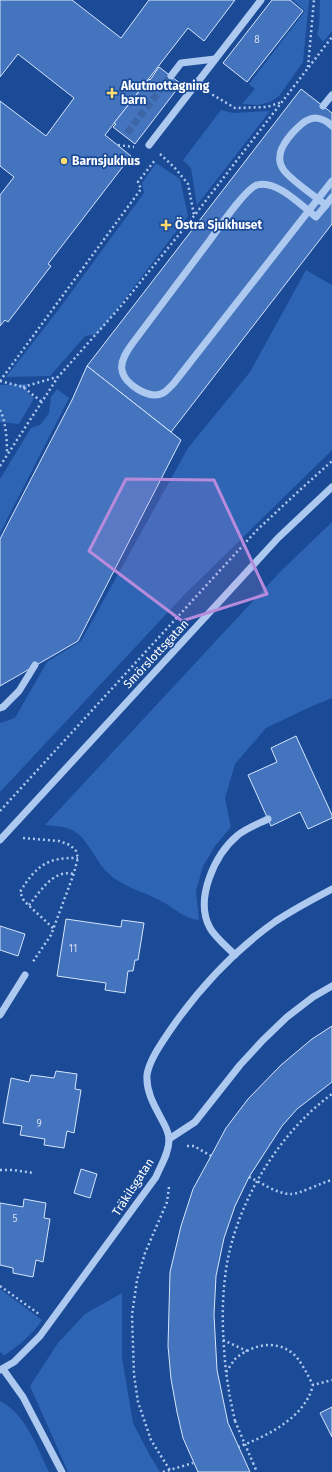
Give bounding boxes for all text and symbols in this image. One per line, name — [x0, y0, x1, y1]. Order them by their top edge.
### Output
house number: 8 — [254, 34, 260, 46]
place label: Akutmottagning barn — [120, 79, 210, 107]
marker: Akutmottagning barn — [106, 87, 118, 99]
place label: Barnsjukhus — [72, 154, 140, 168]
marker: Barnsjukhus — [59, 156, 69, 166]
place label: Östra Sjukhuset — [175, 216, 262, 232]
marker: Östra Sjukhuset — [160, 219, 172, 231]
street label: Smörslottsgatan — [121, 617, 191, 691]
house number: 11 — [69, 943, 77, 955]
house number: 9 — [36, 1118, 42, 1130]
street label: Träkilsgatan — [109, 1156, 157, 1218]
house number: 5 — [12, 1213, 18, 1225]

